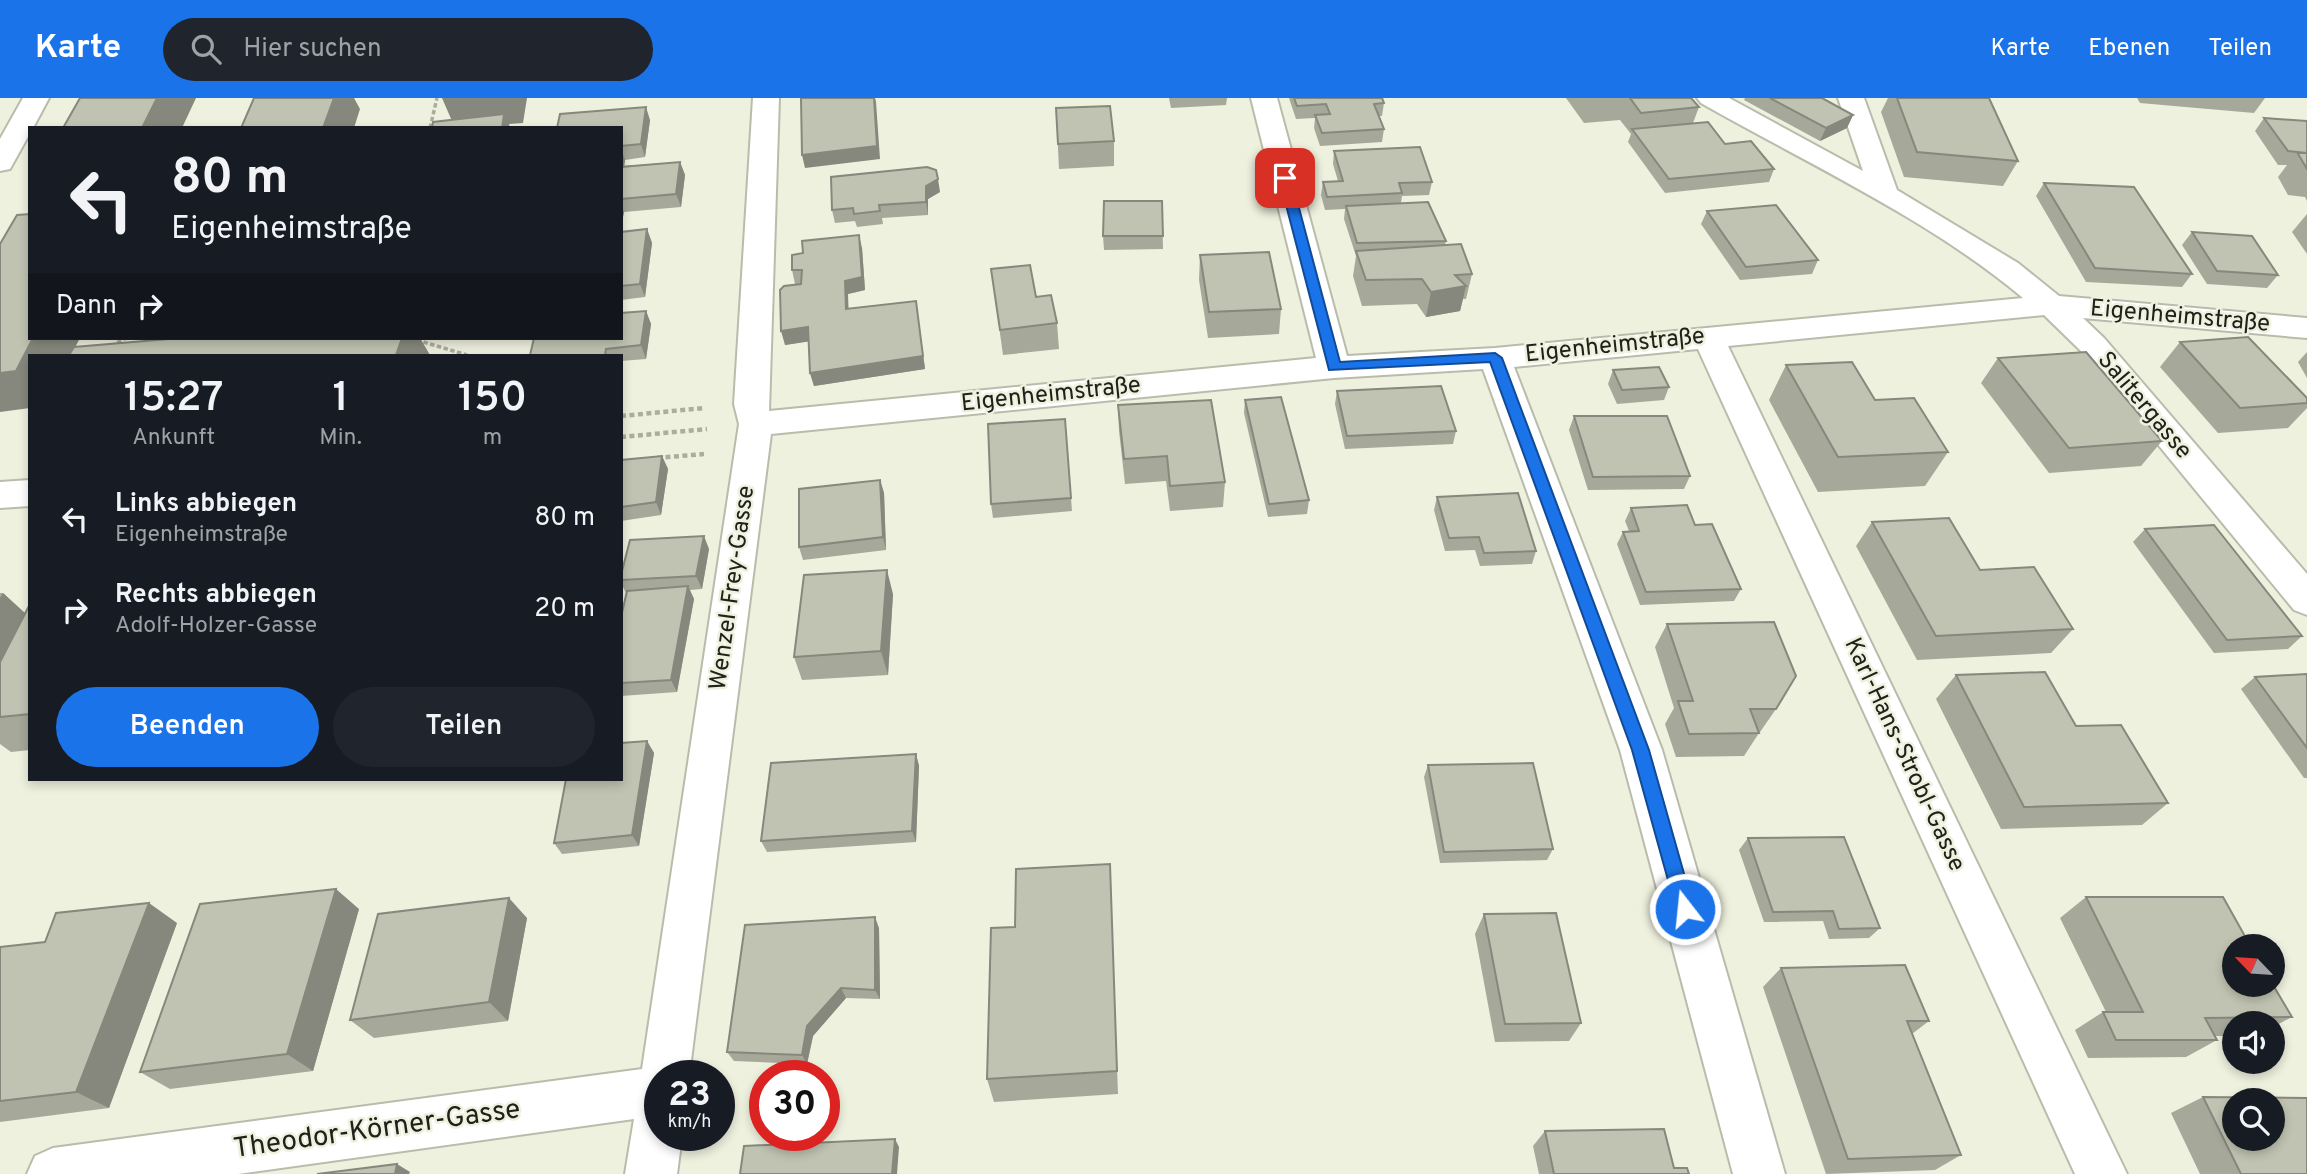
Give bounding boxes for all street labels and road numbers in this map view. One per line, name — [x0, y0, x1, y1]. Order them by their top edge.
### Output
street label: Eigenheimstraße — [2089, 294, 2271, 340]
street label: Eigenheimstraße — [1524, 322, 1706, 370]
street label: Salitergasse — [2090, 346, 2198, 466]
street label: Eigenheimstraße — [960, 371, 1142, 419]
street label: Wenzel-Frey-Gasse — [704, 484, 762, 692]
street label: Karl-Hans-Strobl-Gasse — [1837, 633, 1971, 877]
street label: Theodor-Körner-Gasse — [231, 1092, 523, 1168]

